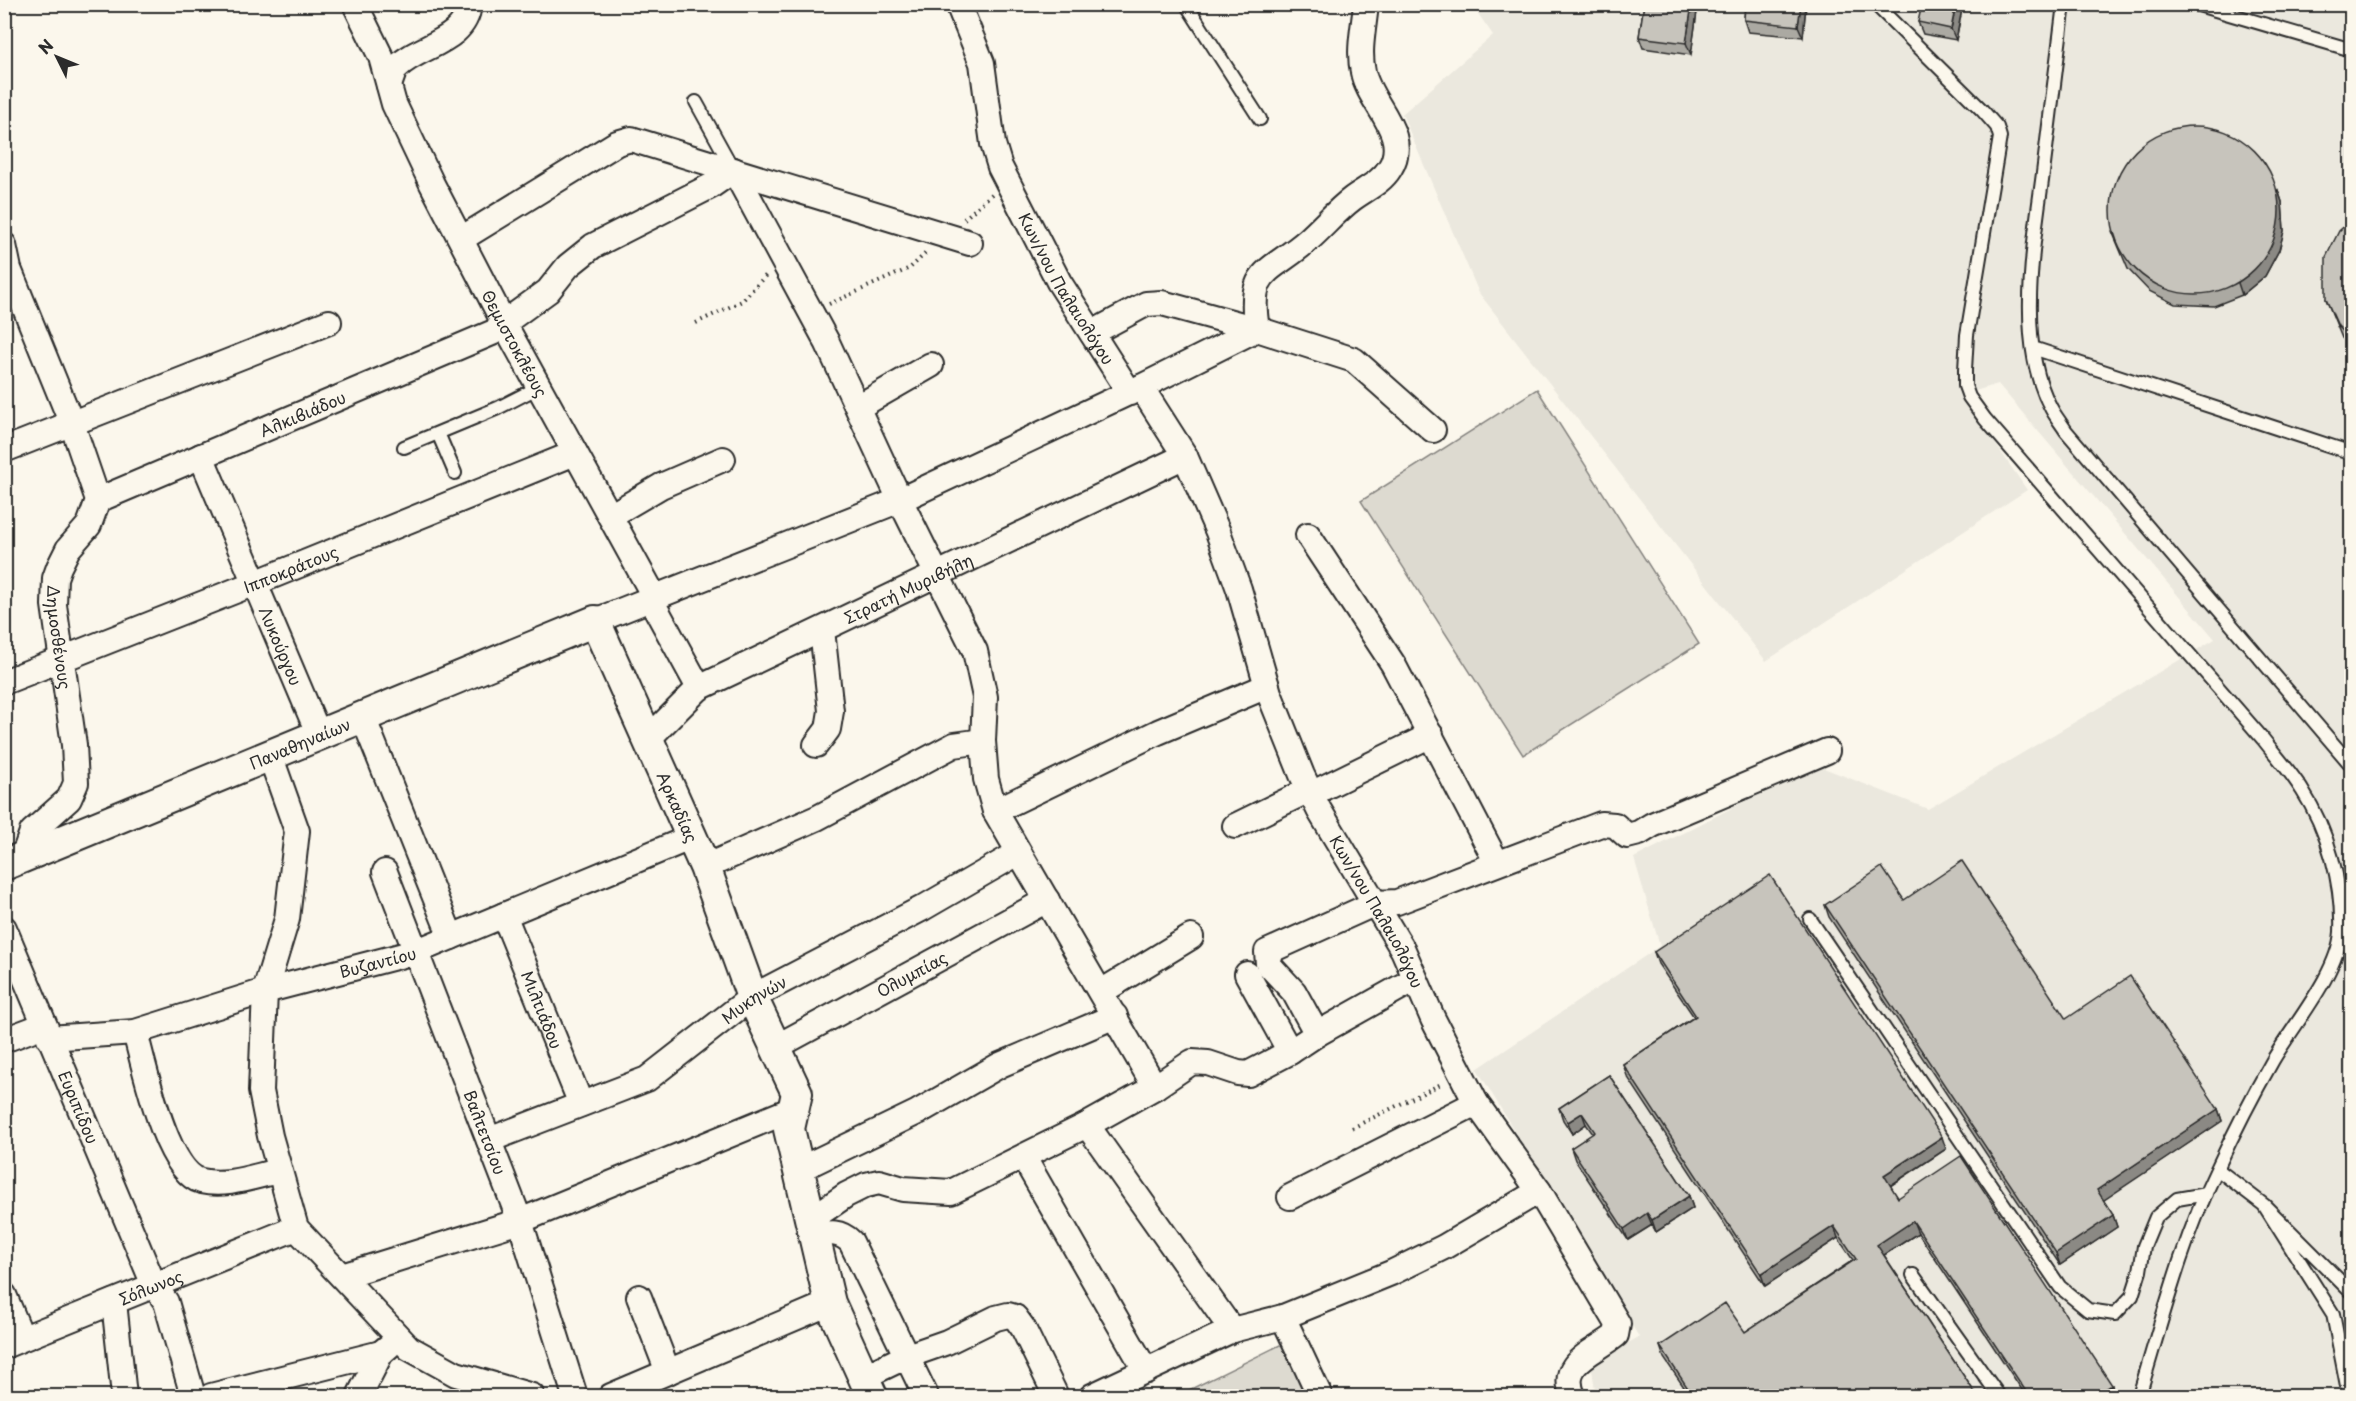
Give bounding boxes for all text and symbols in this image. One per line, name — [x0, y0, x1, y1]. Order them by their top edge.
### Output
north arrow — [27, 27, 87, 87]
text: N — [32, 33, 58, 59]
street label: Κων/νου Παλαιολόγου — [1013, 208, 1121, 369]
street label: Θεμιστοκλέους — [477, 285, 554, 401]
street label: Αλκιβιάδου — [256, 384, 349, 442]
street label: Ιπποκράτους — [240, 539, 341, 598]
street label: Στρατή Μυριβήλη — [840, 547, 977, 629]
street label: Δημοσθένους — [42, 585, 78, 691]
street label: Λυκούργου — [254, 603, 309, 689]
street label: Παναθηναίων — [245, 711, 354, 775]
street label: Αρκαδίας — [652, 768, 704, 846]
street label: Κων/νου Παλαιολόγου — [1325, 830, 1430, 991]
street label: Βυζαντίου — [337, 940, 419, 983]
street label: Ολυμπίας — [872, 945, 951, 1002]
street label: Μιλτιάδου — [516, 967, 569, 1052]
street label: Μυκηνών — [716, 969, 791, 1029]
street label: Ευριπίδου — [53, 1067, 105, 1147]
street label: Βαλτετσίου — [458, 1087, 513, 1178]
street label: Σόλωνος — [115, 1263, 186, 1310]

